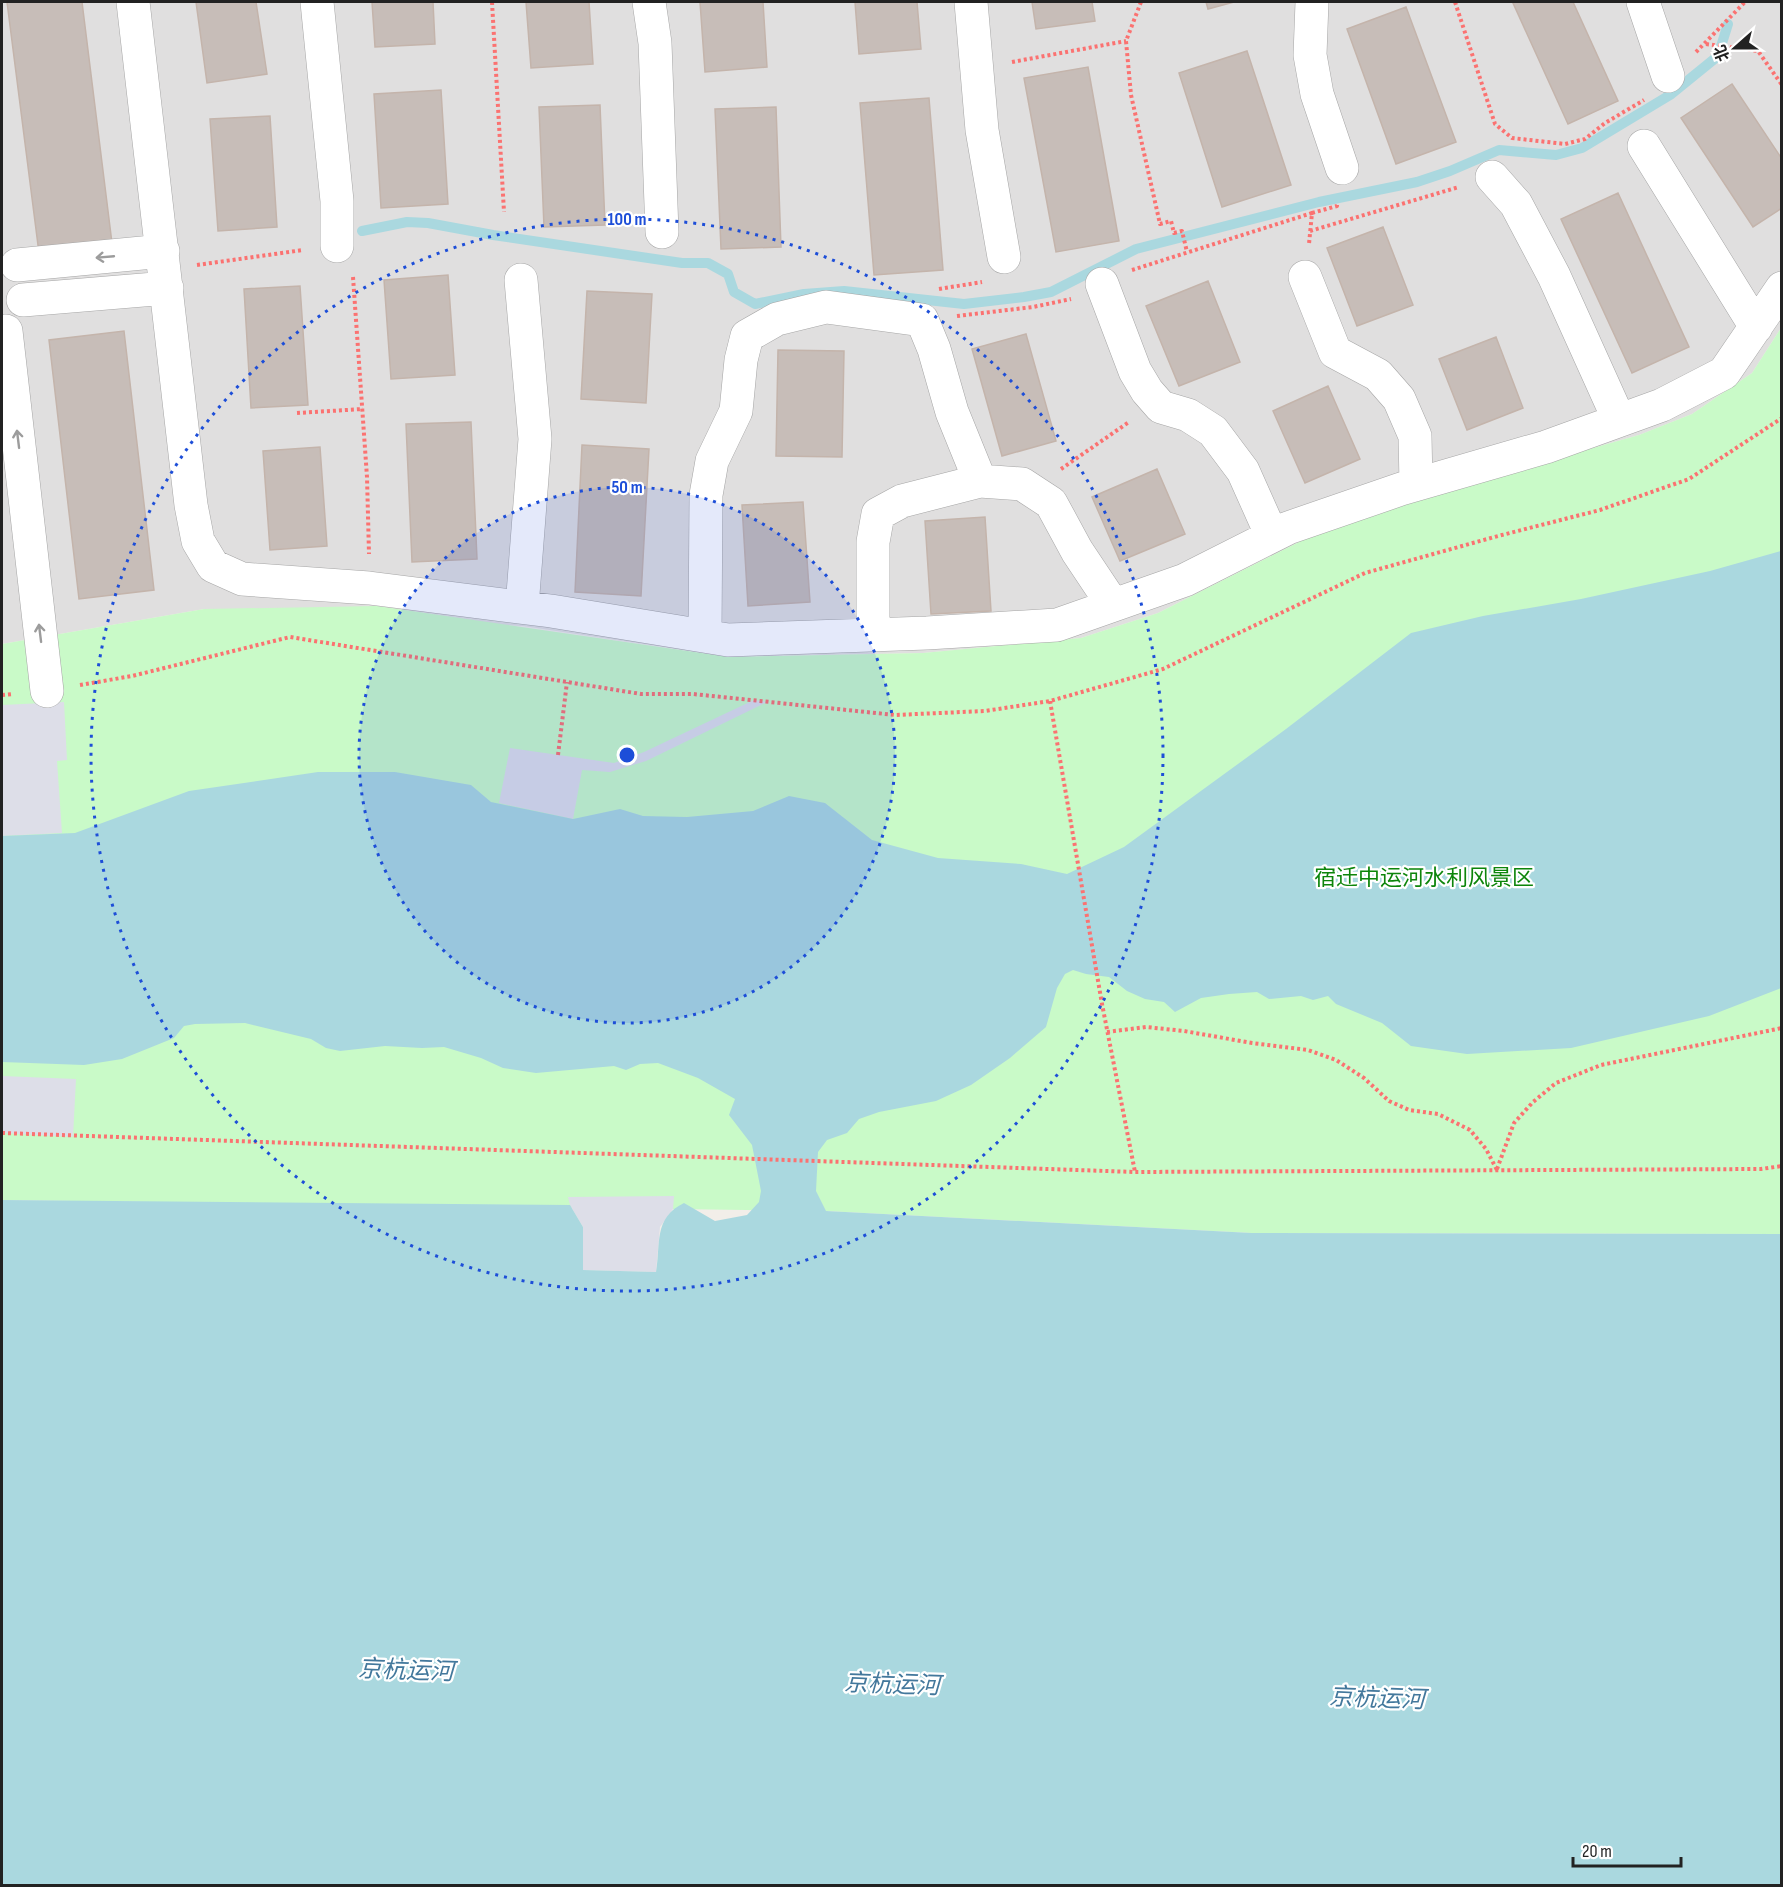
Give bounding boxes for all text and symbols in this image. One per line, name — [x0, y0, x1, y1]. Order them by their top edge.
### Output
north arrow — [1705, 18, 1765, 78]
text: 北 — [1711, 42, 1734, 64]
text: 100 m — [608, 209, 647, 230]
one-way arrow — [96, 252, 115, 263]
one-way arrow — [12, 429, 23, 449]
text: 50 m — [611, 477, 643, 498]
one-way arrow — [35, 623, 46, 643]
centre of rings — [617, 745, 637, 765]
park label: 宿迁中运河水利风景区 — [1314, 865, 1534, 892]
water label: 京杭运河 — [358, 1654, 458, 1687]
water label: 京杭运河 — [844, 1668, 944, 1701]
water label: 京杭运河 — [1329, 1682, 1429, 1715]
scale bar — [1573, 1830, 1681, 1868]
text: 20 m — [1582, 1841, 1612, 1862]

